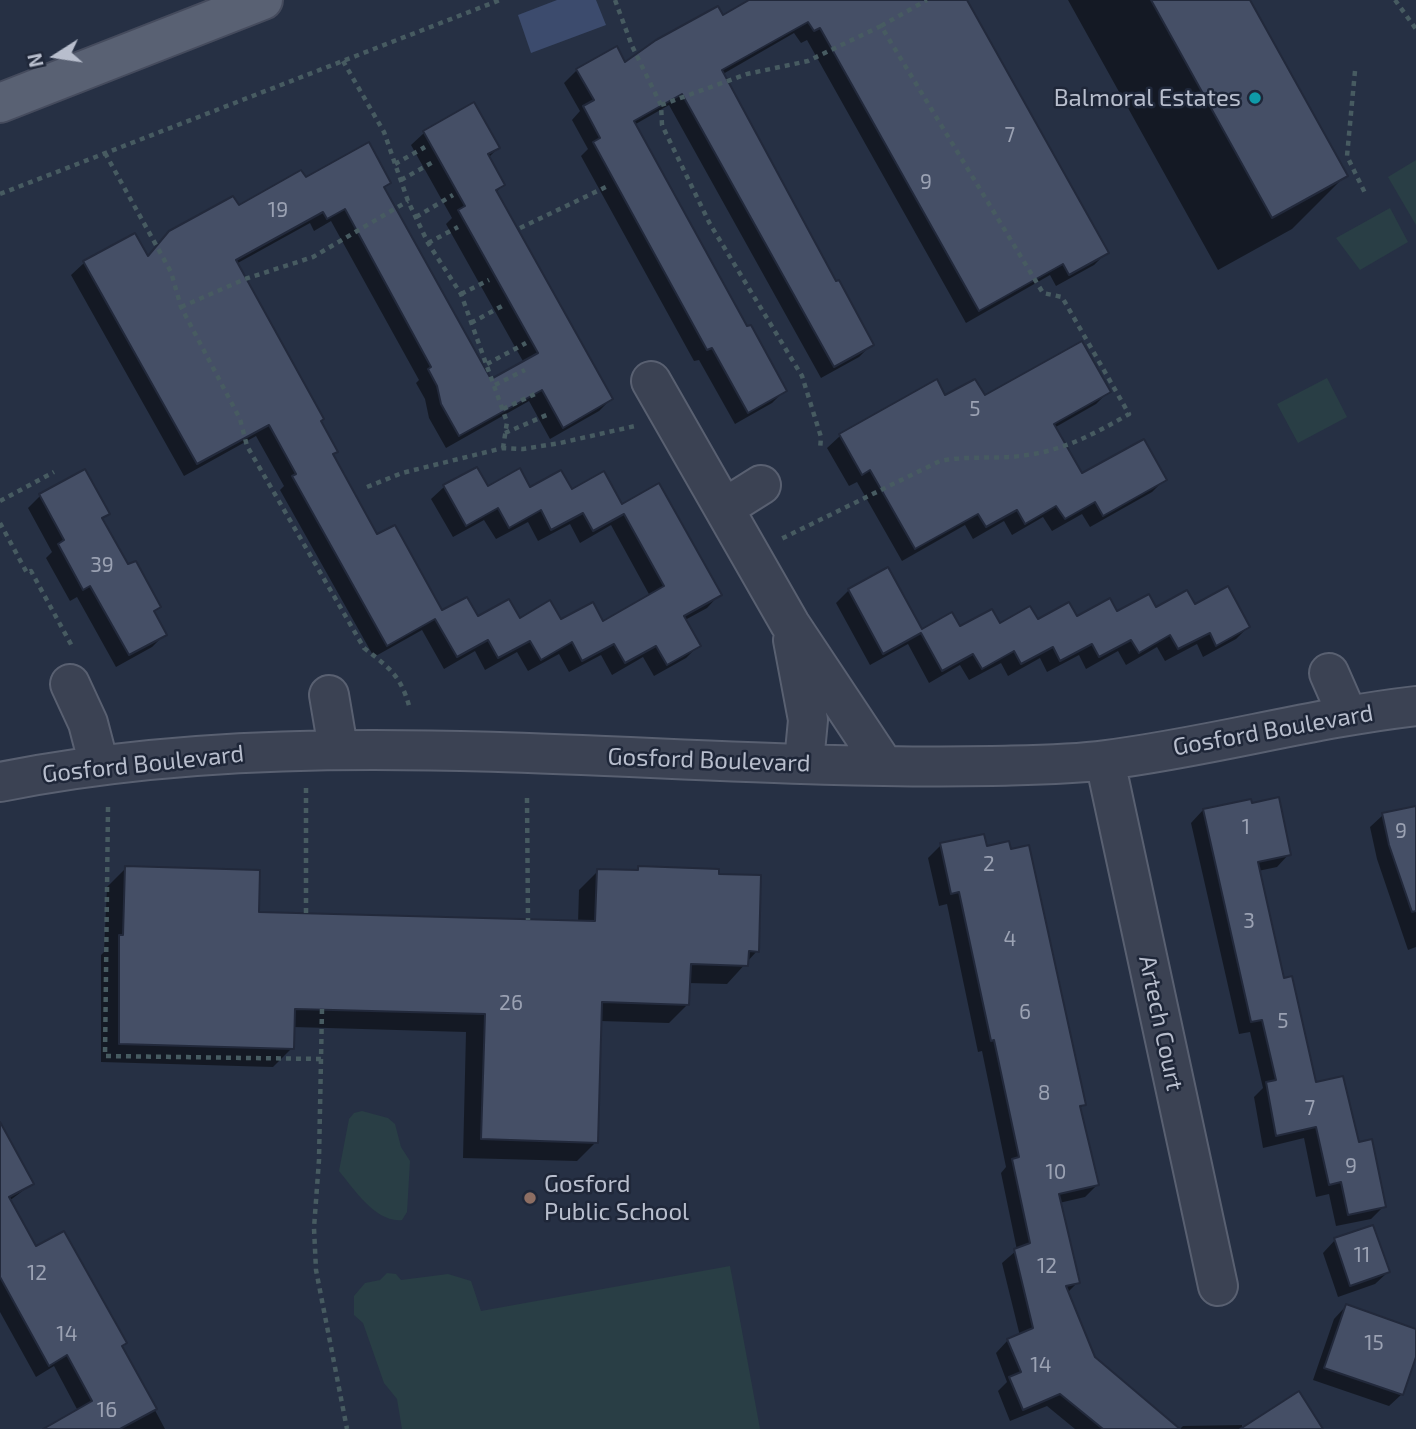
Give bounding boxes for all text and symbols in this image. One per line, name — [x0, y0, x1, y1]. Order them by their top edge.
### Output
north arrow — [21, 21, 91, 91]
text: N — [22, 51, 48, 70]
place label: Balmoral Estates — [1054, 84, 1241, 112]
marker: Balmoral Estates — [1247, 90, 1263, 106]
house number: 7 — [1005, 122, 1015, 148]
house number: 9 — [920, 169, 932, 195]
house number: 19 — [268, 197, 288, 223]
house number: 5 — [969, 396, 981, 422]
house number: 39 — [90, 552, 114, 578]
street label: Gosford Boulevard — [1171, 698, 1375, 762]
street label: Gosford Boulevard — [41, 739, 245, 789]
street label: Gosford Boulevard — [607, 742, 811, 778]
house number: 1 — [1242, 814, 1250, 840]
house number: 9 — [1395, 818, 1407, 844]
house number: 2 — [983, 851, 995, 877]
house number: 3 — [1243, 908, 1255, 934]
house number: 4 — [1004, 926, 1016, 952]
street label: Artech Court — [1133, 953, 1189, 1093]
house number: 26 — [499, 990, 523, 1016]
house number: 6 — [1019, 999, 1031, 1025]
house number: 5 — [1277, 1008, 1289, 1034]
house number: 8 — [1038, 1080, 1050, 1106]
house number: 7 — [1305, 1095, 1315, 1121]
house number: 9 — [1345, 1153, 1357, 1179]
house number: 10 — [1045, 1159, 1067, 1185]
place label: Gosford Public School — [544, 1170, 689, 1226]
marker: Gosford Public School — [522, 1190, 538, 1206]
house number: 11 — [1354, 1242, 1370, 1268]
house number: 12 — [1037, 1253, 1057, 1279]
house number: 12 — [27, 1260, 47, 1286]
house number: 14 — [56, 1321, 78, 1347]
house number: 15 — [1364, 1330, 1384, 1356]
house number: 14 — [1030, 1352, 1052, 1378]
house number: 16 — [97, 1397, 117, 1423]

